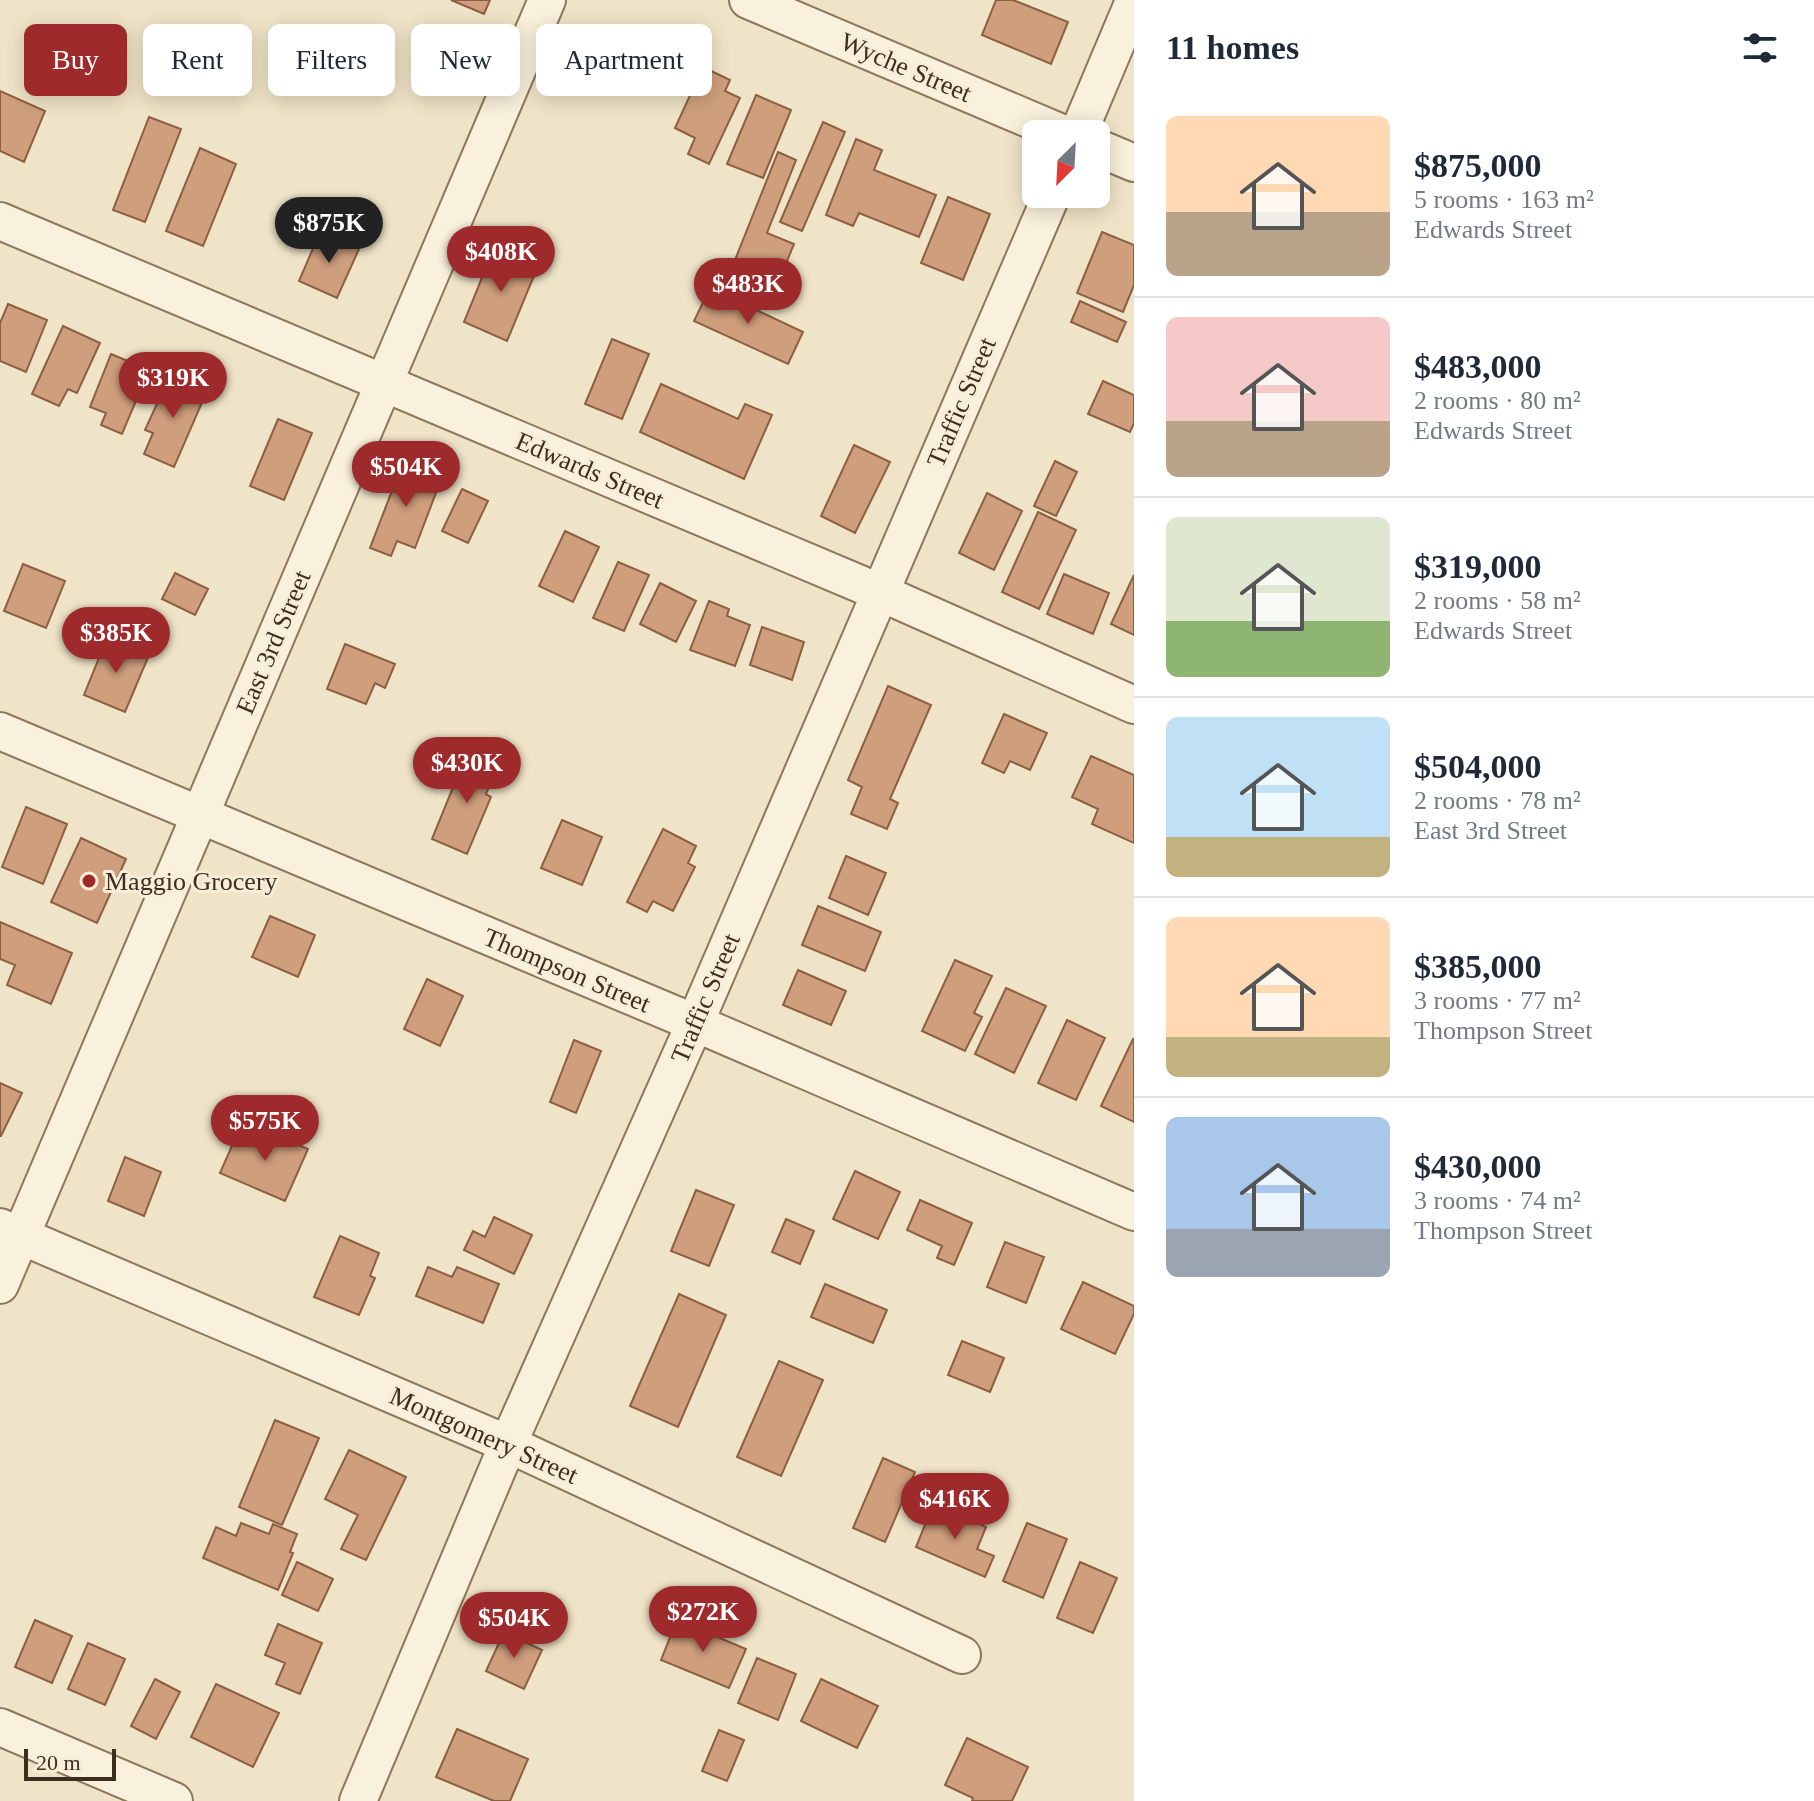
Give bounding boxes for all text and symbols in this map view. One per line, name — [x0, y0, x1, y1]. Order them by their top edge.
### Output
chip: Buy — [24, 24, 127, 96]
chip: Rent — [143, 24, 252, 96]
chip: Filters — [268, 24, 395, 96]
chip: New — [411, 24, 520, 96]
chip: Apartment — [536, 24, 712, 96]
icon: filters — [1738, 26, 1782, 70]
street label: Wyche Street — [836, 27, 976, 108]
text: 11 homes — [1166, 29, 1299, 66]
north arrow — [1022, 120, 1110, 208]
map controls — [1022, 120, 1110, 208]
text: $875,000 — [1414, 147, 1542, 184]
icon: home — [1230, 148, 1326, 244]
text: 5 rooms · 163 m² — [1414, 185, 1594, 214]
pin: $875K — [273, 197, 385, 265]
text: $875K — [293, 208, 365, 237]
text: Edwards Street — [1414, 215, 1572, 244]
pin: $408K — [445, 226, 557, 294]
text: $408K — [465, 237, 537, 266]
pin: $483K — [692, 258, 804, 326]
text: $483K — [712, 269, 784, 298]
street label: Traffic Street — [921, 332, 1002, 471]
text: $483,000 — [1414, 348, 1542, 385]
icon: home — [1230, 349, 1326, 445]
pin: $319K — [117, 352, 229, 420]
text: $319K — [137, 363, 209, 392]
text: 2 rooms · 80 m² — [1414, 386, 1581, 415]
text: Edwards Street — [1414, 416, 1572, 445]
street label: Edwards Street — [511, 426, 669, 515]
pin: $504K — [350, 441, 462, 509]
text: $504K — [370, 452, 442, 481]
text: $319,000 — [1414, 548, 1542, 585]
icon: home — [1230, 549, 1326, 645]
street label: East 3rd Street — [230, 565, 317, 718]
text: 2 rooms · 58 m² — [1414, 586, 1581, 615]
pin: $385K — [60, 607, 172, 675]
text: Edwards Street — [1414, 616, 1572, 645]
text: $385K — [80, 618, 152, 647]
pin: $430K — [411, 737, 523, 805]
text: $430K — [431, 748, 503, 777]
text: $504,000 — [1414, 748, 1542, 785]
icon: home — [1230, 749, 1326, 845]
text: 2 rooms · 78 m² — [1414, 786, 1581, 815]
text: East 3rd Street — [1414, 816, 1567, 845]
place label: Maggio Grocery — [105, 867, 278, 896]
marker: Maggio Grocery — [80, 872, 98, 890]
street label: Thompson Street — [479, 922, 655, 1019]
street label: Traffic Street — [665, 928, 746, 1067]
text: $385,000 — [1414, 948, 1542, 985]
icon: home — [1230, 949, 1326, 1045]
text: 3 rooms · 77 m² — [1414, 986, 1581, 1015]
text: Thompson Street — [1414, 1016, 1592, 1045]
pin: $575K — [209, 1095, 321, 1163]
text: $575K — [229, 1106, 301, 1135]
text: $430,000 — [1414, 1148, 1542, 1185]
icon: home — [1230, 1149, 1326, 1245]
text: 3 rooms · 74 m² — [1414, 1186, 1581, 1215]
text: Thompson Street — [1414, 1216, 1592, 1245]
street label: Montgomery Street — [385, 1381, 583, 1490]
pin: $416K — [899, 1473, 1011, 1541]
text: $416K — [919, 1484, 991, 1513]
pin: $272K — [647, 1586, 759, 1654]
pin: $504K — [458, 1592, 570, 1660]
text: $272K — [667, 1597, 739, 1626]
text: $504K — [478, 1603, 550, 1632]
scale bar — [24, 1745, 116, 1781]
text: 20 m — [36, 1750, 81, 1775]

